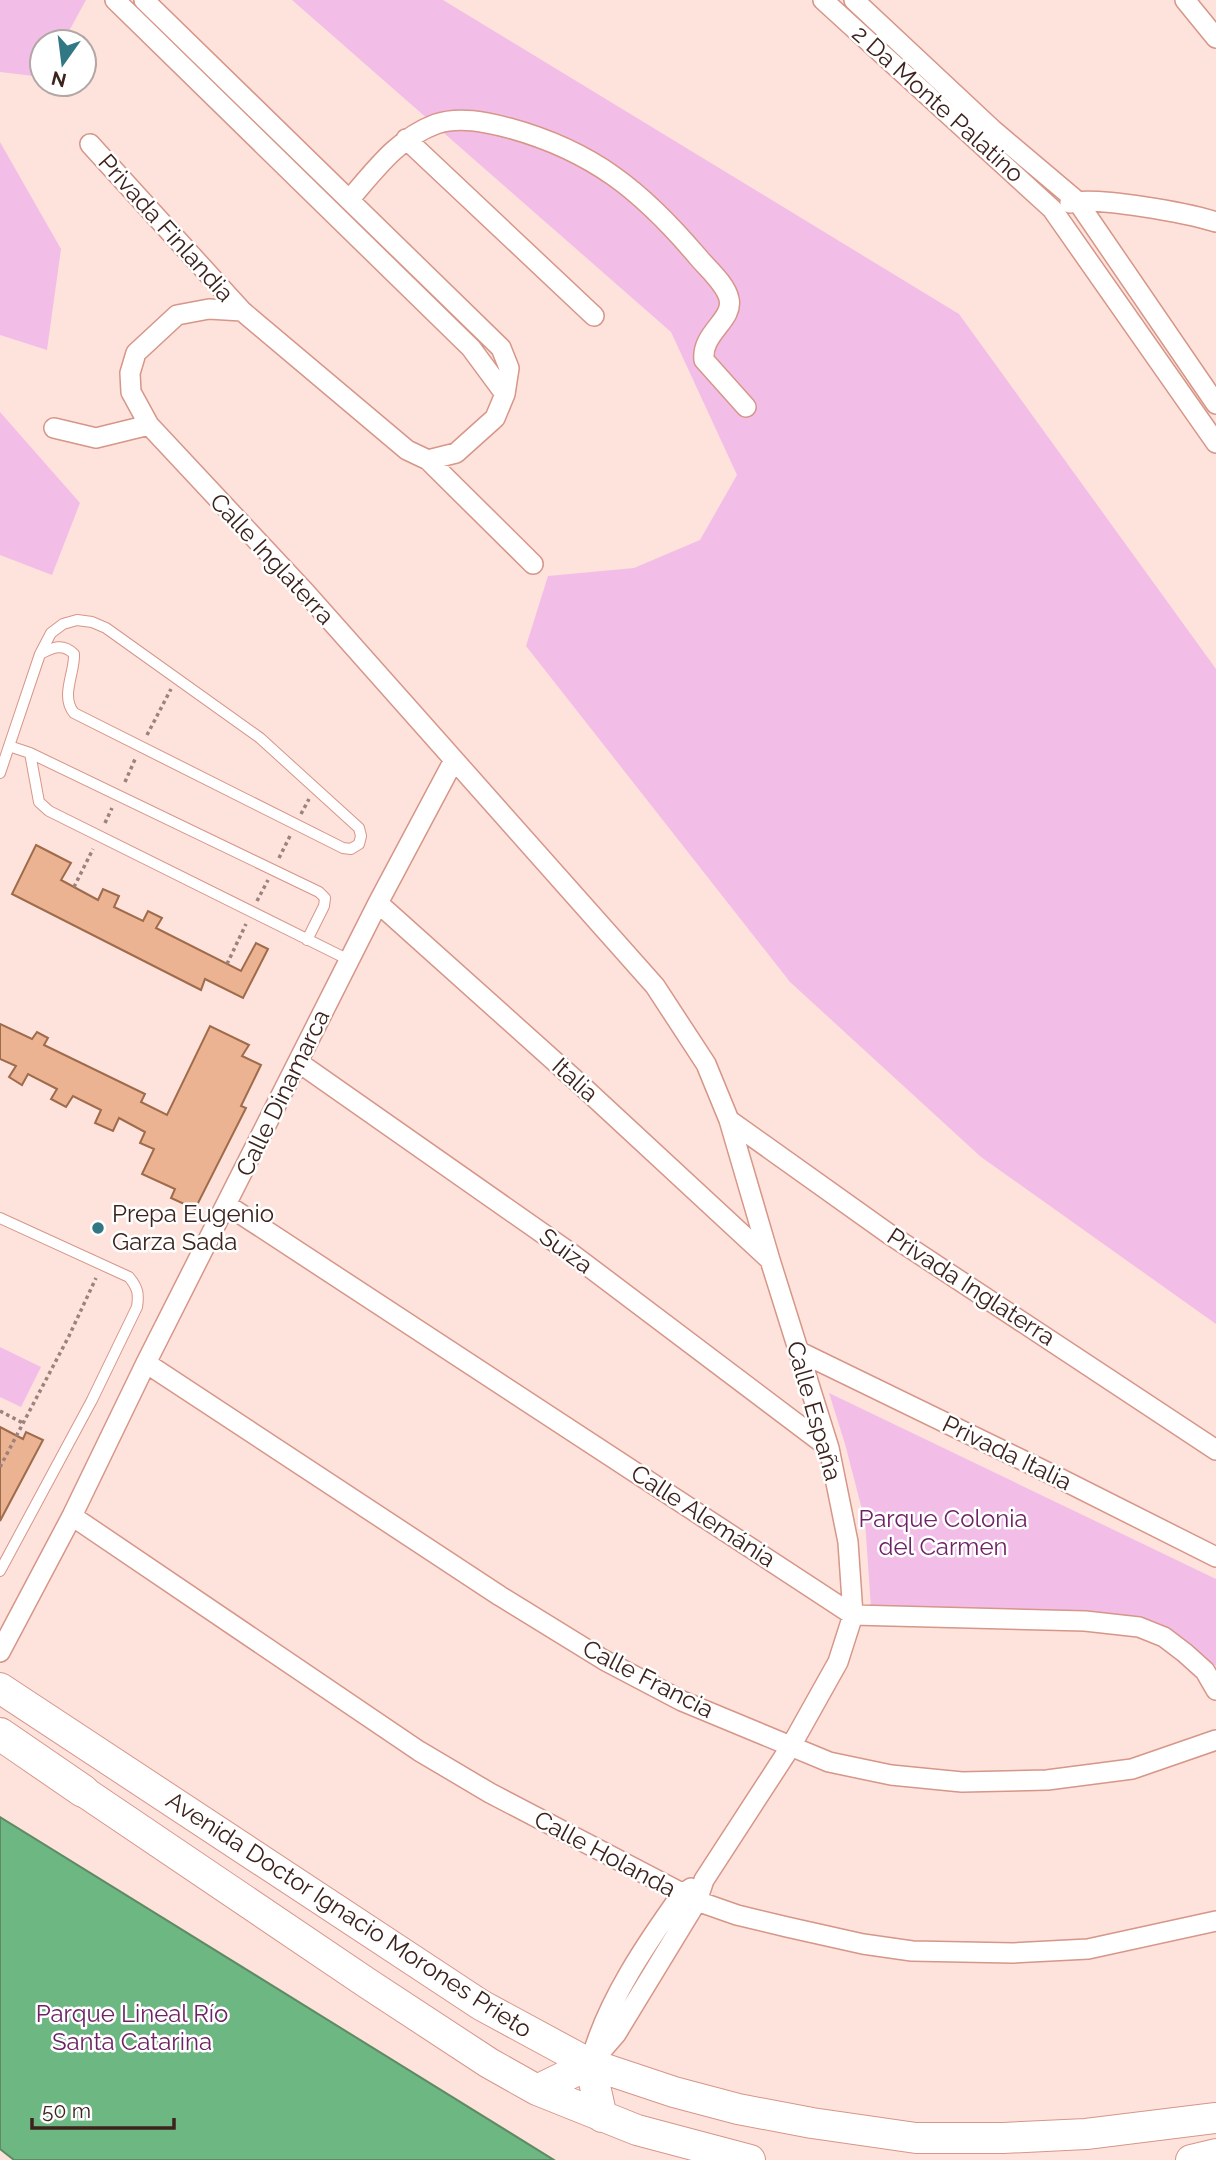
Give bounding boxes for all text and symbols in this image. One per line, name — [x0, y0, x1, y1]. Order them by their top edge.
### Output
street label: 2 Da Monte Palatino — [847, 19, 1030, 188]
north arrow — [28, 28, 98, 98]
text: N — [49, 67, 69, 92]
street label: Privada Finlandia — [93, 148, 240, 307]
street label: Calle Inglaterra — [204, 487, 341, 630]
street label: Calle Dinamarca — [230, 1005, 335, 1181]
street label: Italia — [546, 1052, 604, 1108]
place label: Prepa Eugenio Garza Sada — [112, 1199, 274, 1256]
marker: Prepa Eugenio Garza Sada — [90, 1220, 106, 1236]
street label: Privada Inglaterra — [882, 1221, 1061, 1352]
street label: Suiza — [534, 1222, 599, 1280]
street label: Calle España — [781, 1338, 848, 1484]
street label: Privada Italia — [938, 1409, 1077, 1496]
street label: Calle Alemánia — [626, 1458, 781, 1573]
park label: Parque Colonia del Carmen — [858, 1504, 1028, 1561]
street label: Calle Francia — [578, 1633, 719, 1724]
street label: Avenida Doctor Ignacio Morones Prieto — [161, 1785, 538, 2044]
street label: Calle Holanda — [529, 1804, 681, 1903]
park label: Parque Lineal Río Santa Catarina — [36, 1999, 228, 2056]
scale bar — [32, 2086, 173, 2130]
text: 50 m — [42, 2098, 91, 2123]

